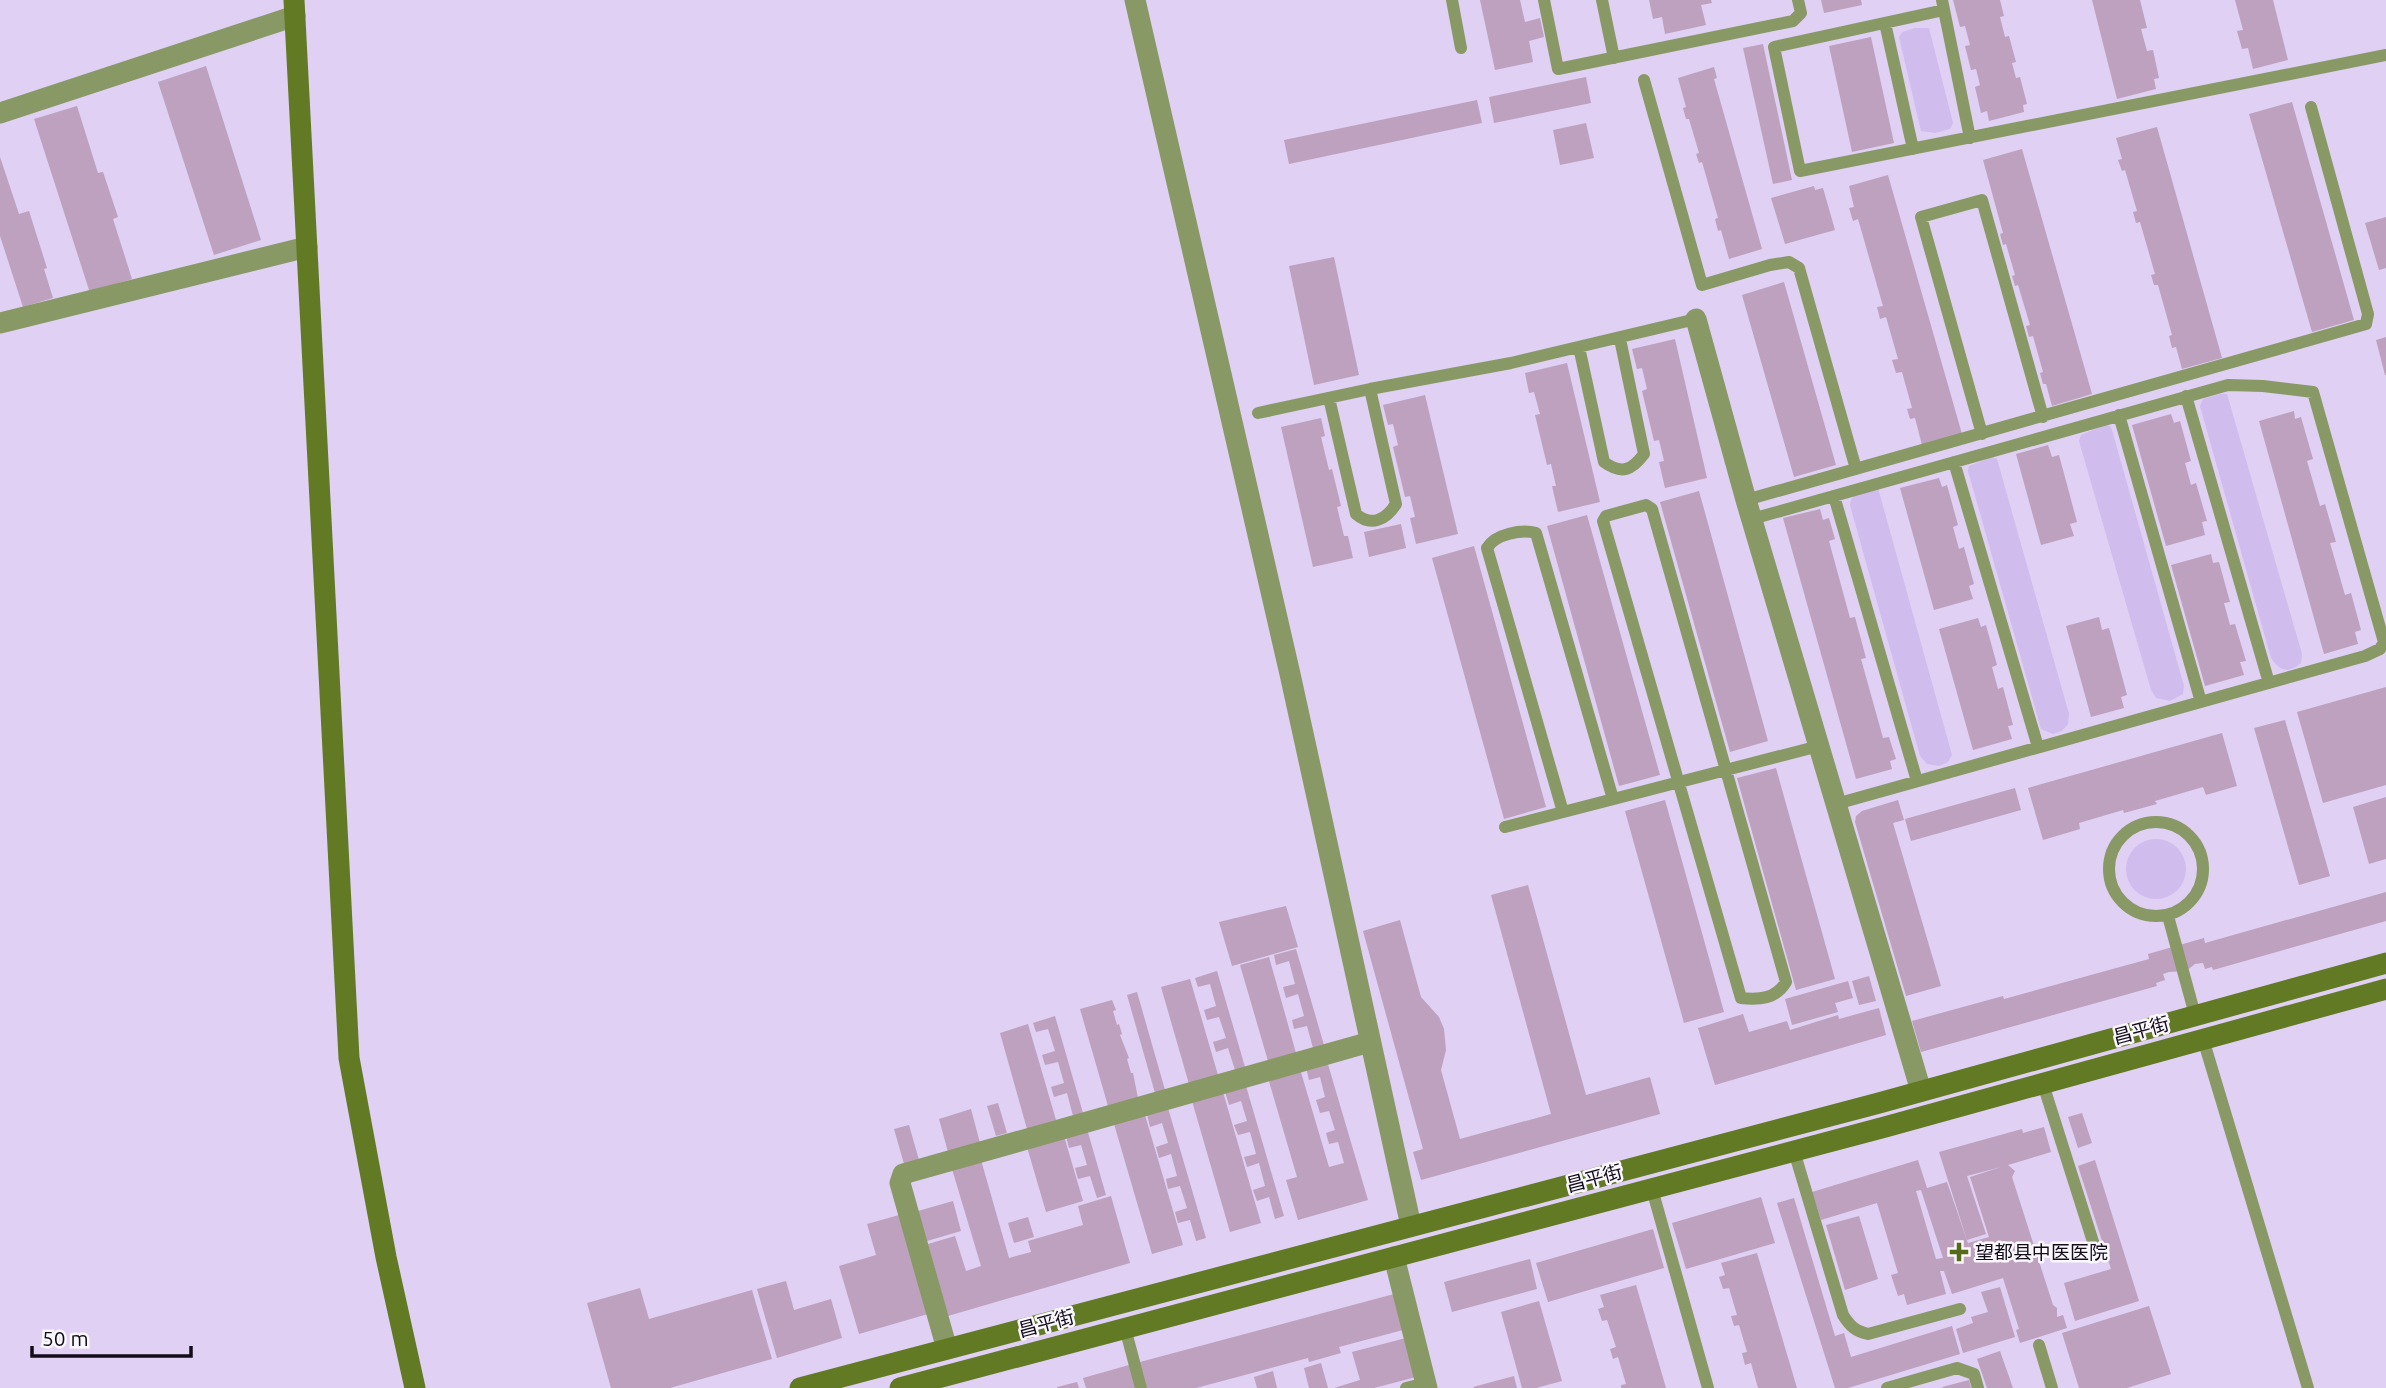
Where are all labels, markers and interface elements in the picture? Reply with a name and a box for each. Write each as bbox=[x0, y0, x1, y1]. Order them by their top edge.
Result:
street label: 昌平街 bbox=[2111, 1012, 2171, 1048]
street label: 昌平街 bbox=[1564, 1160, 1624, 1196]
place label: 望都县中医医院 bbox=[1975, 1241, 2108, 1263]
marker: 望都县中医医院 bbox=[1949, 1242, 1969, 1262]
street label: 昌平街 bbox=[1016, 1305, 1076, 1341]
scale bar bbox=[32, 1314, 191, 1358]
text: 50 m bbox=[42, 1326, 89, 1350]

